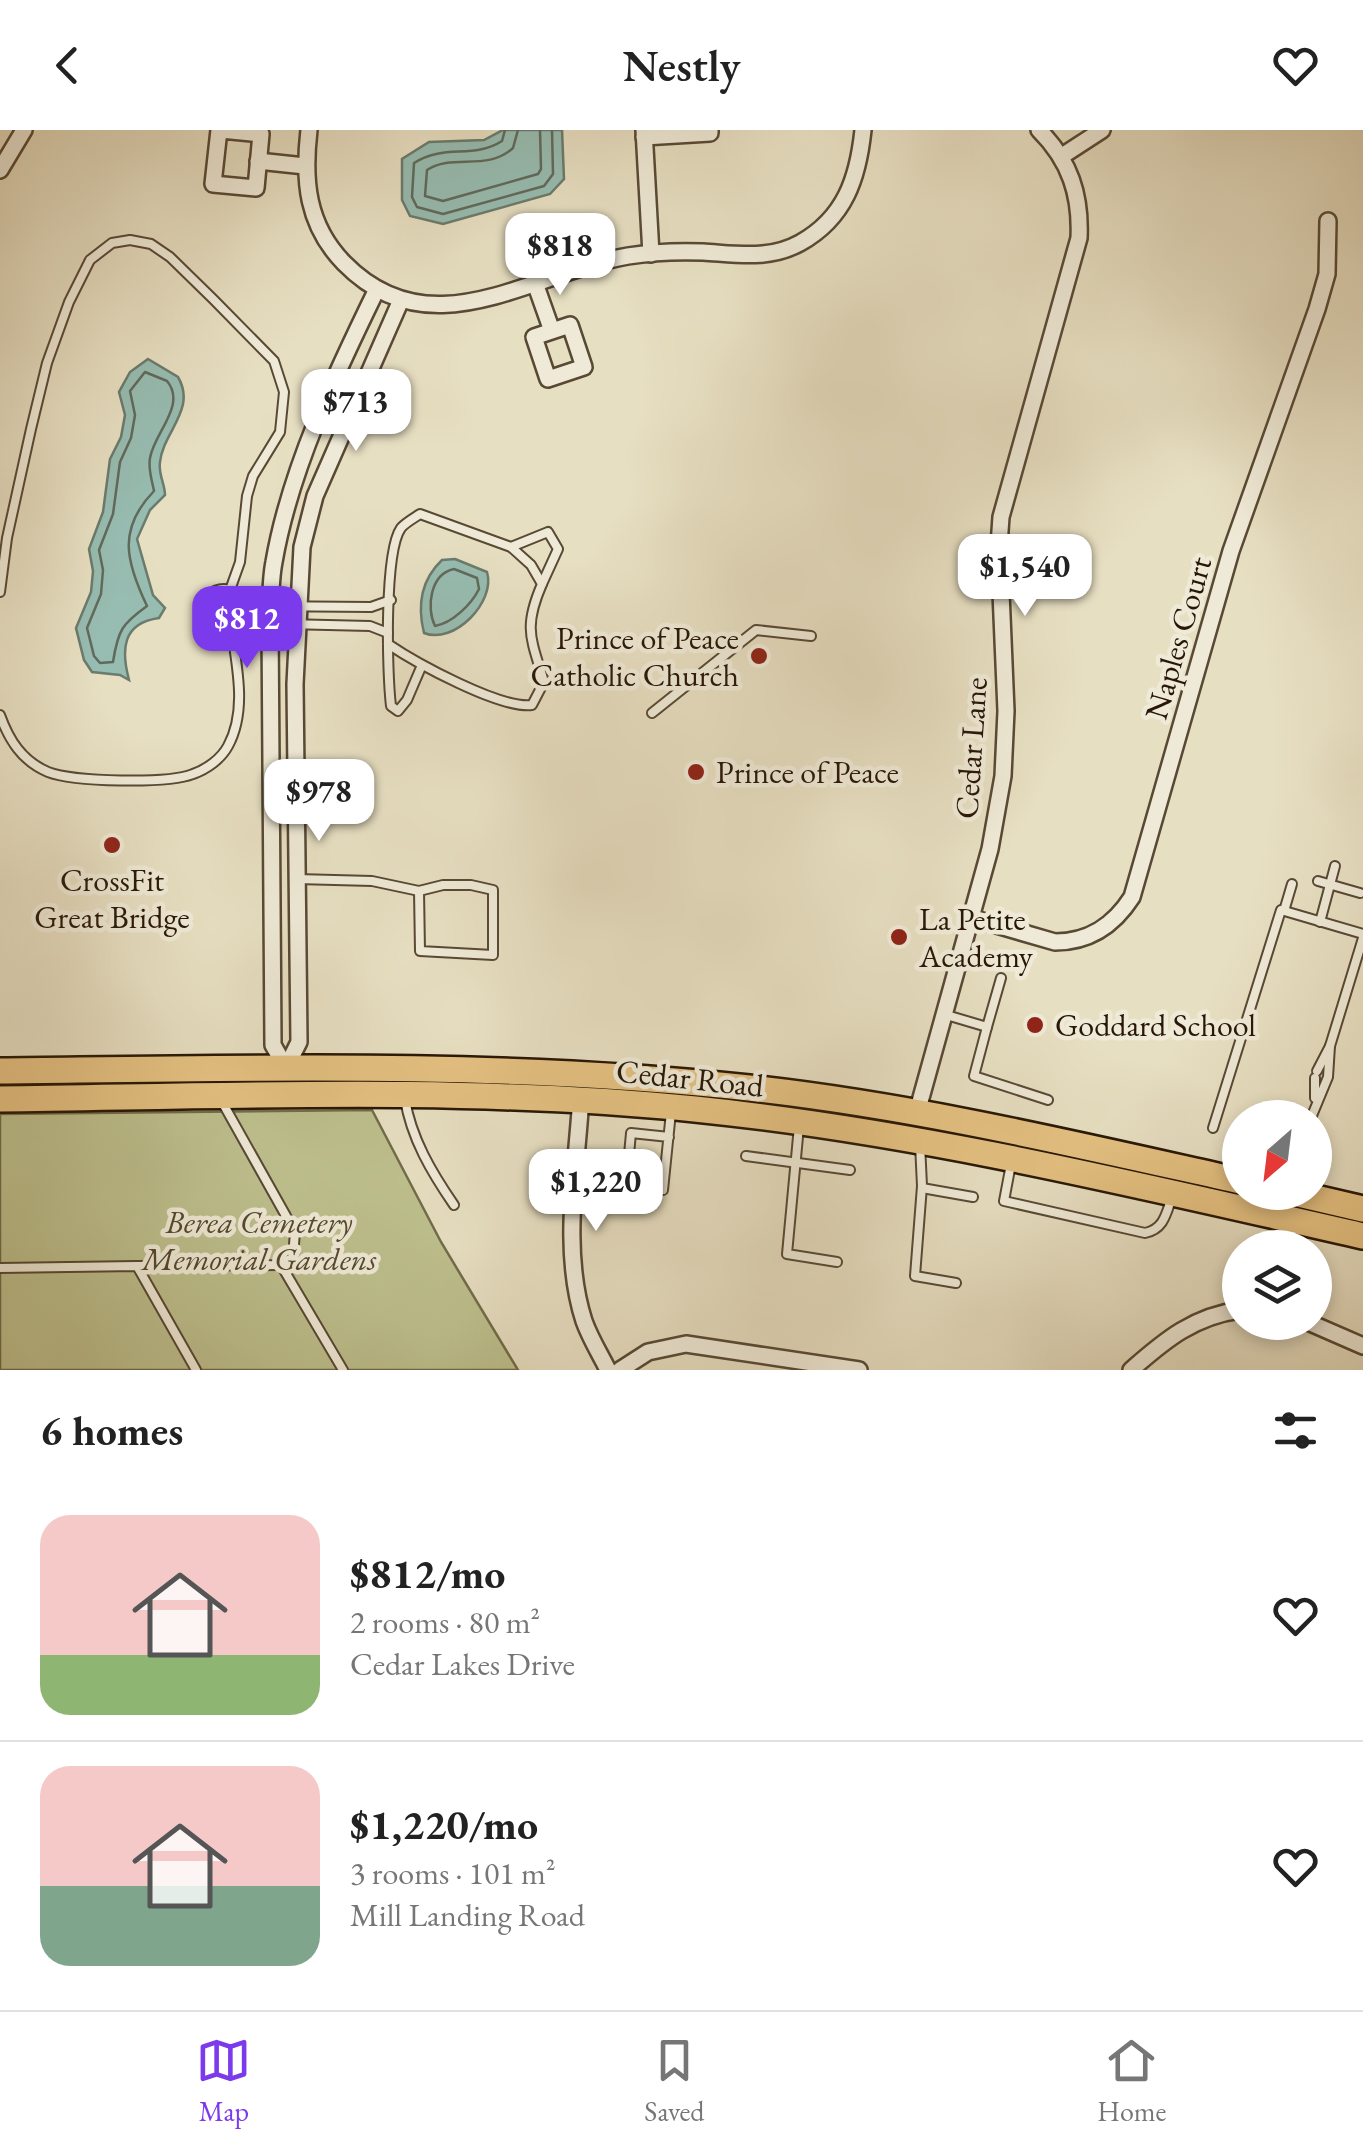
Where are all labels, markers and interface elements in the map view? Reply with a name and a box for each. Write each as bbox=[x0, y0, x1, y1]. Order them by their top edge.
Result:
text: Nestly bbox=[622, 36, 741, 94]
icon: back bbox=[40, 38, 95, 93]
icon: heart bbox=[1268, 38, 1323, 93]
pin: $818 bbox=[501, 213, 619, 298]
text: $818 bbox=[527, 224, 593, 266]
pin: $713 bbox=[297, 369, 415, 454]
text: $713 bbox=[323, 380, 389, 422]
pin: $1,540 bbox=[944, 534, 1106, 619]
text: $1,540 bbox=[980, 545, 1070, 587]
street label: Naples Court bbox=[1135, 552, 1221, 724]
pin: $812 bbox=[188, 586, 306, 671]
text: $812 bbox=[214, 597, 280, 639]
place label: Prince of Peace Catholic Church bbox=[530, 617, 739, 696]
marker: Prince of Peace Catholic Church bbox=[748, 645, 770, 667]
street label: Cedar Lane bbox=[945, 676, 997, 820]
place label: Prince of Peace bbox=[716, 751, 899, 793]
pin: $978 bbox=[260, 759, 378, 844]
marker: Prince of Peace bbox=[685, 761, 707, 783]
text: $978 bbox=[286, 770, 352, 812]
marker: CrossFit Great Bridge bbox=[101, 834, 123, 856]
place label: CrossFit Great Bridge bbox=[34, 859, 190, 938]
place label: La Petite Academy bbox=[918, 898, 1034, 977]
marker: La Petite Academy bbox=[888, 926, 910, 948]
place label: Goddard School bbox=[1055, 1004, 1256, 1046]
marker: Goddard School bbox=[1024, 1014, 1046, 1036]
street label: Cedar Road bbox=[614, 1049, 767, 1107]
north arrow bbox=[1222, 1100, 1332, 1210]
map controls bbox=[1222, 1100, 1332, 1340]
pin: $1,220 bbox=[515, 1149, 677, 1234]
text: $1,220 bbox=[551, 1160, 641, 1202]
park label: Berea Cemetery Memorial Gardens bbox=[140, 1201, 376, 1280]
button: layers bbox=[1222, 1230, 1332, 1340]
text: 6 homes bbox=[40, 1403, 183, 1458]
icon: filters bbox=[1268, 1403, 1323, 1458]
text: $812/mo bbox=[350, 1546, 506, 1601]
icon: home bbox=[120, 1555, 240, 1675]
icon: heart bbox=[1268, 1588, 1323, 1643]
text: 2 rooms · 80 m² bbox=[350, 1601, 540, 1643]
text: Cedar Lakes Drive bbox=[350, 1643, 575, 1685]
text: $1,220/mo bbox=[350, 1797, 538, 1852]
icon: home bbox=[120, 1806, 240, 1926]
icon: heart bbox=[1268, 1839, 1323, 1894]
text: 3 rooms · 101 m² bbox=[350, 1852, 556, 1894]
text: Mill Landing Road bbox=[350, 1894, 585, 1936]
tab: Map bbox=[196, 2033, 251, 2129]
tab: Saved bbox=[644, 2033, 704, 2129]
tab: Home bbox=[1097, 2033, 1167, 2129]

